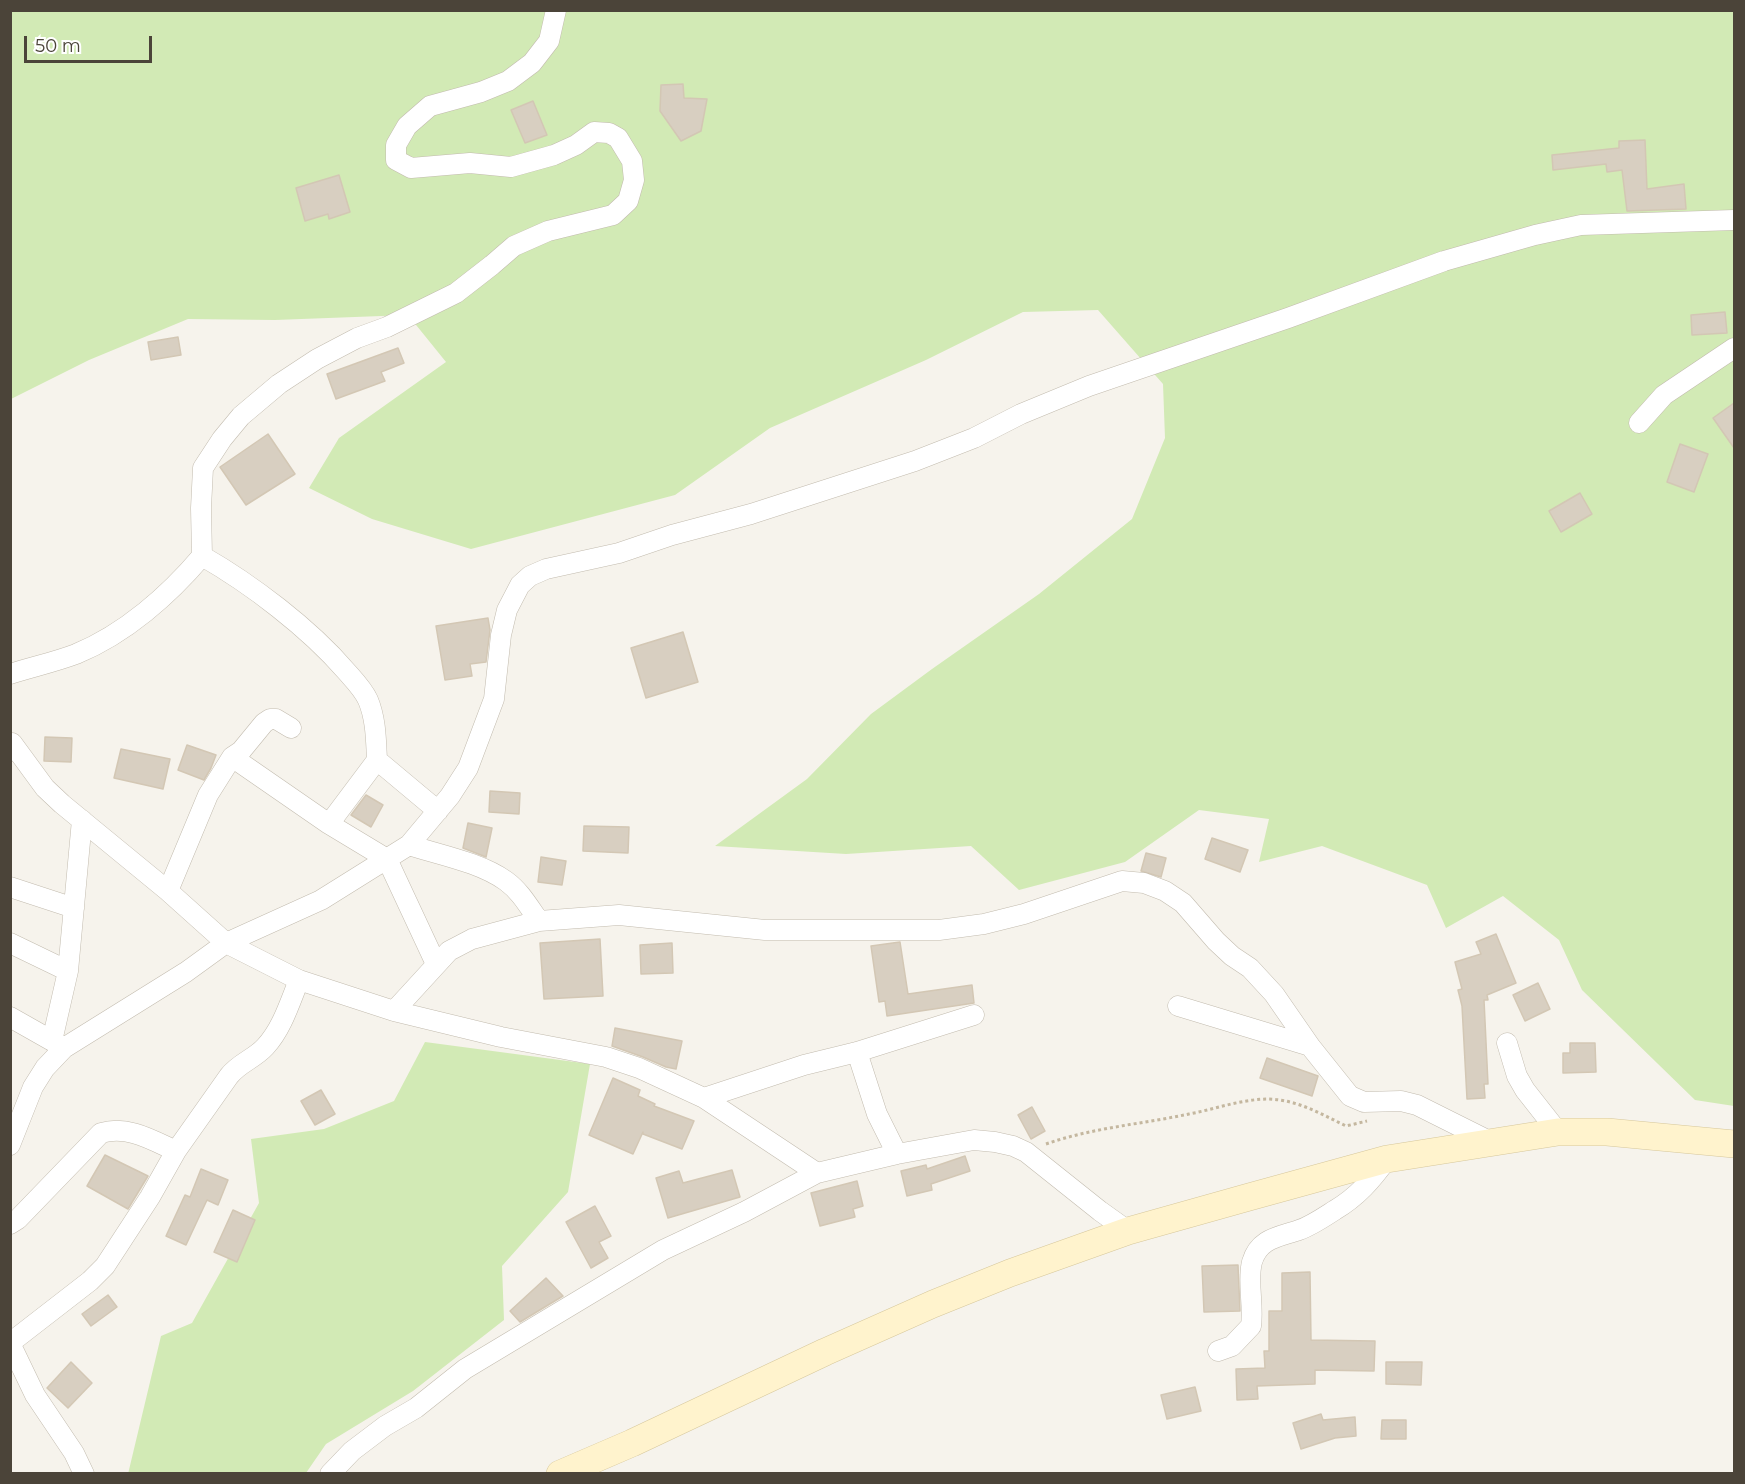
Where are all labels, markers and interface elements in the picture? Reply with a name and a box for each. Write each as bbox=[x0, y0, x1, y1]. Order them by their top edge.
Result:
scale bar bbox=[27, 24, 154, 62]
text: 50 m bbox=[35, 35, 81, 57]

